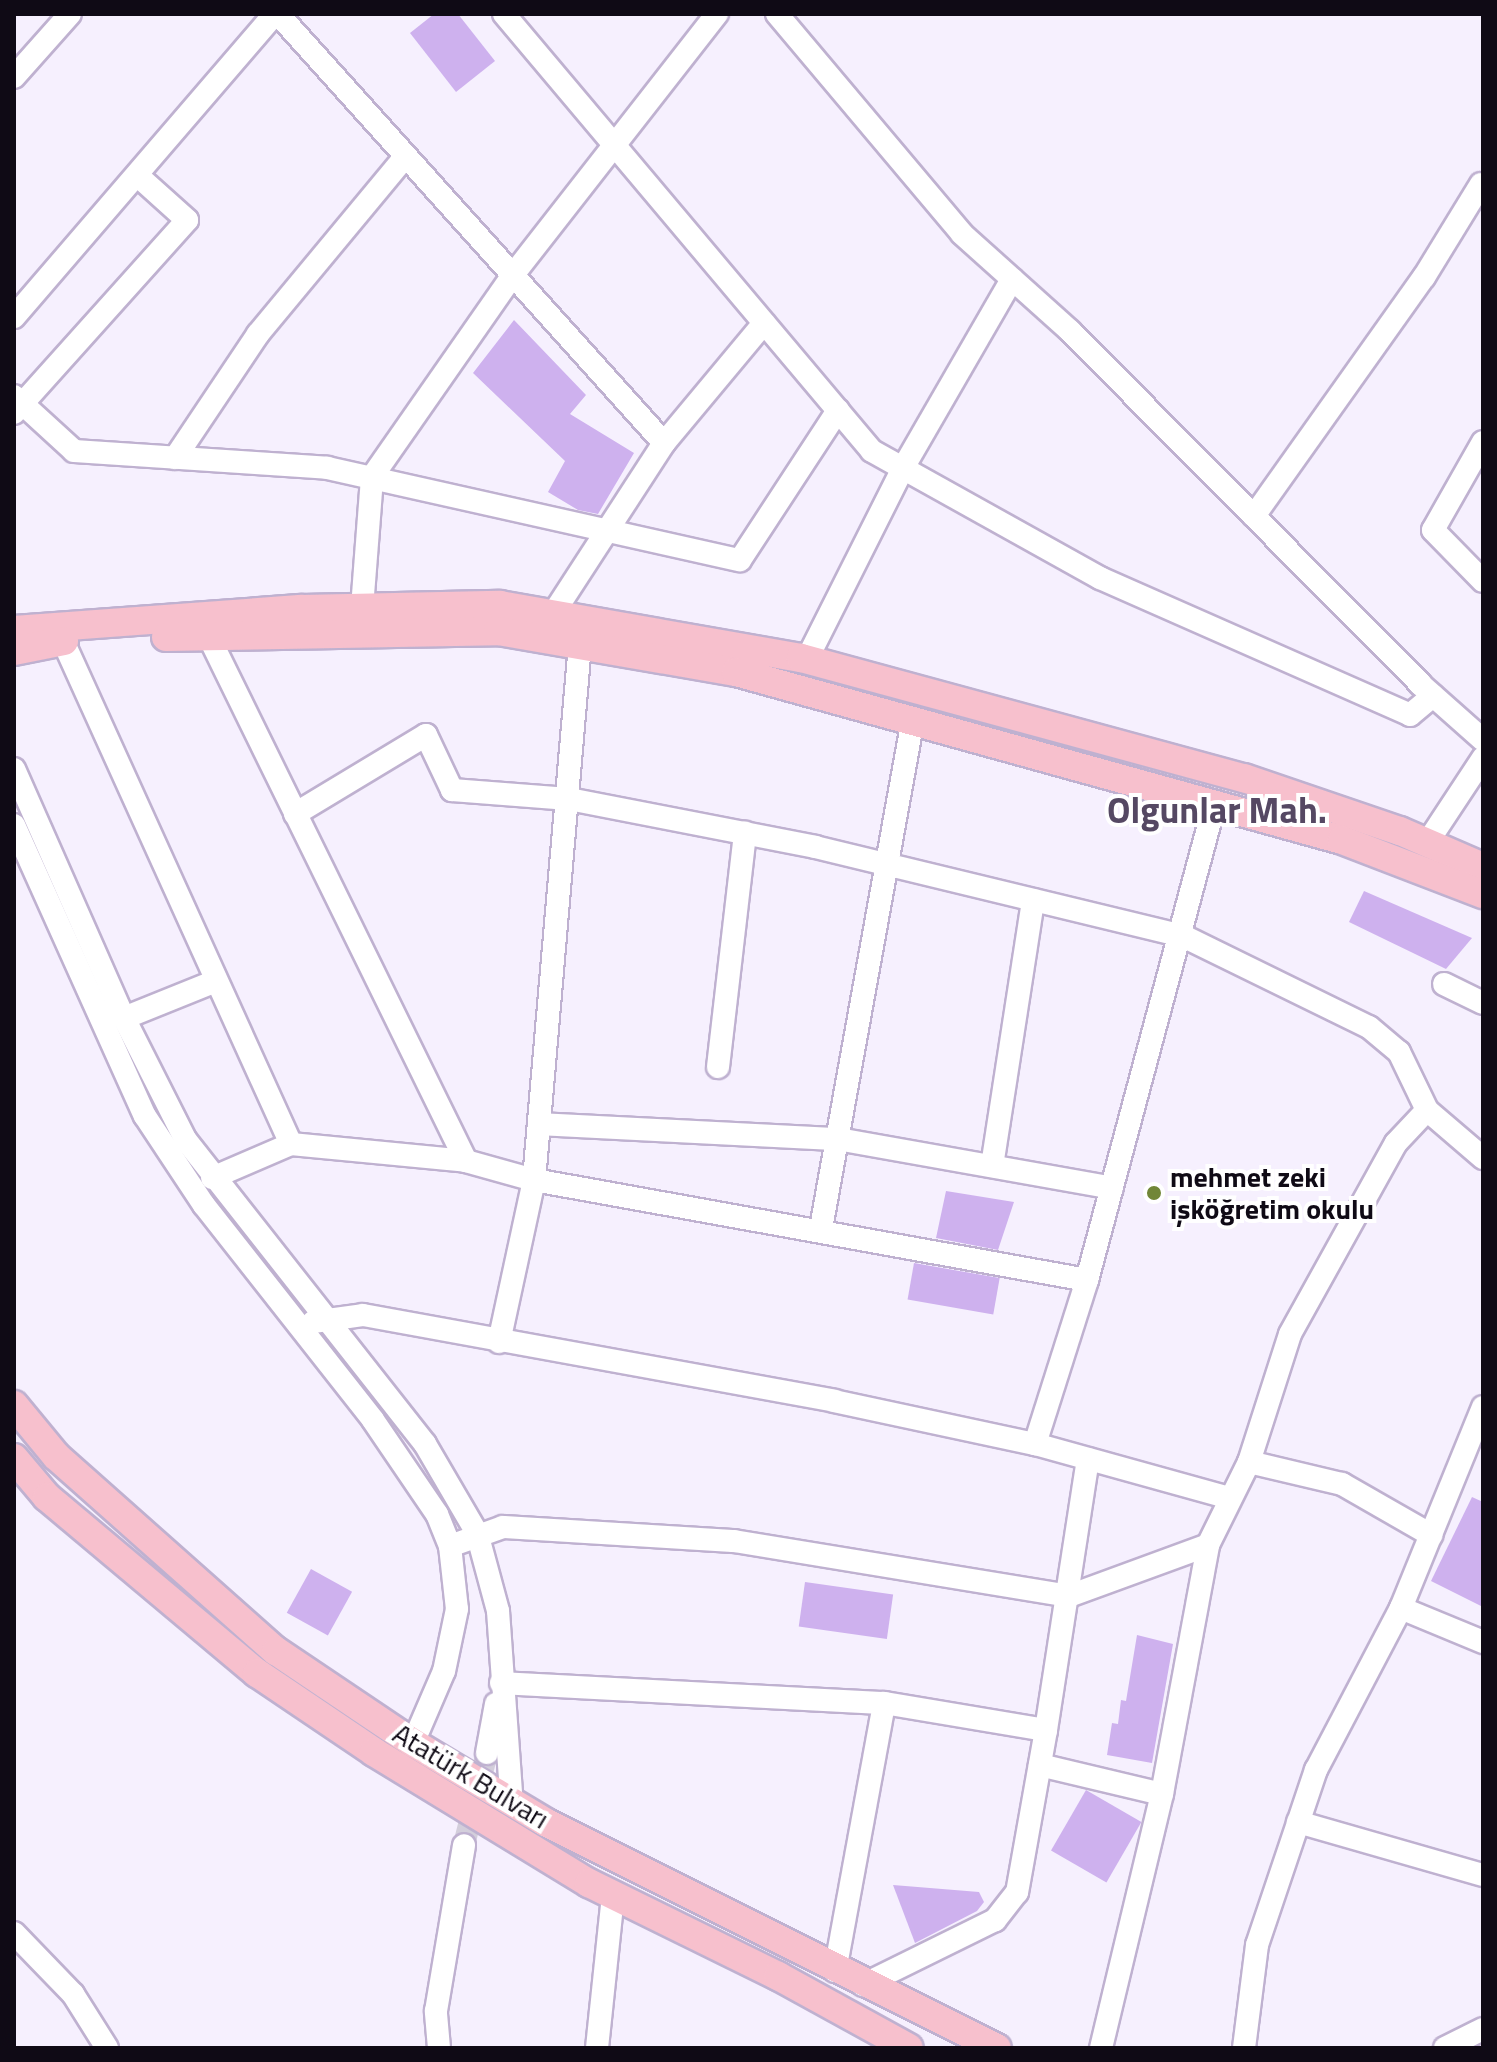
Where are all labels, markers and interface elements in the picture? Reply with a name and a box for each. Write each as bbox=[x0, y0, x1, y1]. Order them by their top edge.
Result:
district label: Olgunlar Mah. bbox=[1107, 788, 1327, 832]
place label: mehmet zeki işköğretim okulu bbox=[1170, 1160, 1374, 1226]
marker: mehmet zeki işköğretim okulu bbox=[1145, 1184, 1163, 1202]
street label: Atatürk Bulvarı bbox=[387, 1716, 555, 1836]

